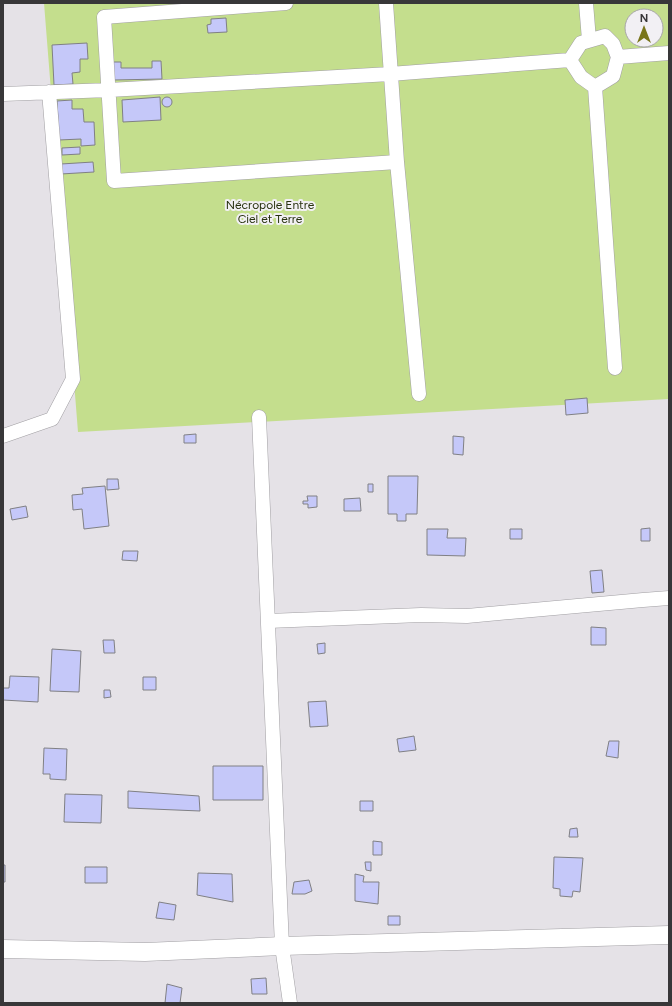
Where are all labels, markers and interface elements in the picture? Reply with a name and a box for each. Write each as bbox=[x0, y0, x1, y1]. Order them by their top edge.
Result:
north arrow bbox=[624, 8, 664, 48]
text: N bbox=[640, 12, 648, 25]
park label: Nécropole Entre Ciel et Terre bbox=[226, 198, 315, 226]

